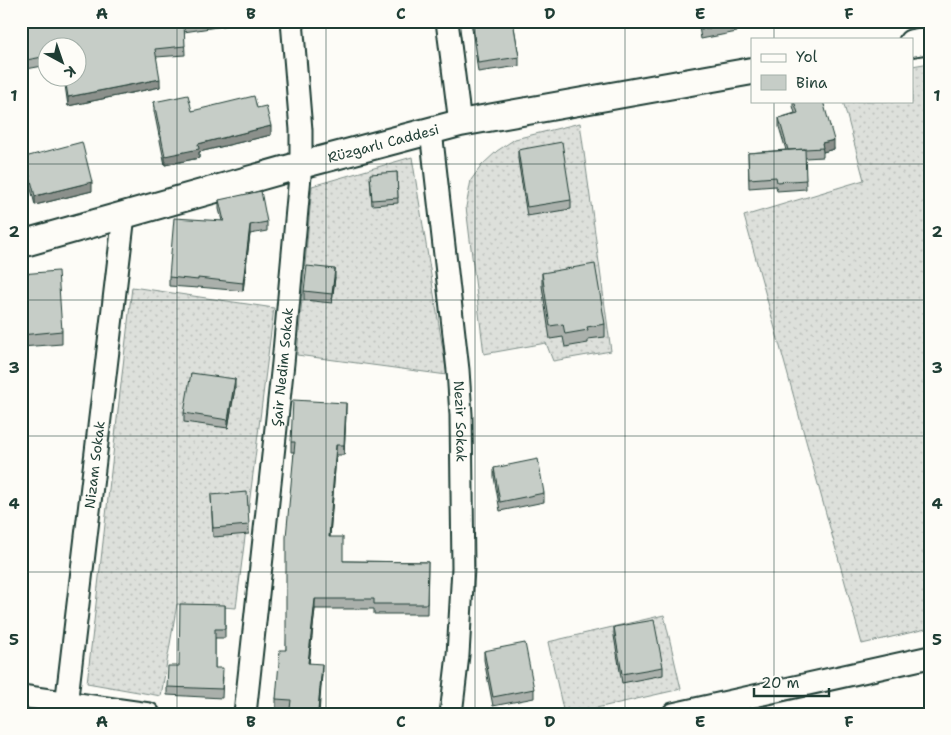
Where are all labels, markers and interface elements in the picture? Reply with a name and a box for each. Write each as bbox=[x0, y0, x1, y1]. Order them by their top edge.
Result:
text: A bbox=[96, 3, 108, 24]
text: B bbox=[246, 3, 256, 24]
text: C bbox=[396, 3, 406, 24]
text: D bbox=[544, 3, 556, 24]
text: E bbox=[695, 3, 705, 24]
text: F bbox=[844, 3, 854, 24]
north arrow bbox=[38, 38, 88, 88]
legend bbox=[751, 38, 914, 102]
text: Yol bbox=[796, 47, 818, 67]
text: K bbox=[61, 62, 80, 82]
text: Bina bbox=[796, 73, 828, 93]
text: 1 bbox=[10, 85, 18, 106]
text: 1 bbox=[933, 85, 941, 106]
street label: Rüzgarlı Caddesi bbox=[326, 120, 441, 167]
text: 2 bbox=[8, 221, 20, 242]
text: 2 bbox=[931, 221, 943, 242]
street label: Şair Nedim Sokak bbox=[267, 307, 297, 427]
text: 3 bbox=[8, 357, 20, 378]
text: 3 bbox=[931, 357, 943, 378]
street label: Nezir Sokak bbox=[450, 380, 471, 462]
street label: Nizam Sokak bbox=[80, 420, 109, 510]
text: 4 bbox=[8, 493, 20, 514]
text: 4 bbox=[931, 493, 943, 514]
text: 5 bbox=[9, 629, 19, 650]
text: 5 bbox=[932, 629, 942, 650]
scale bar bbox=[754, 665, 828, 697]
text: 20 m bbox=[761, 673, 800, 693]
text: A bbox=[96, 711, 108, 732]
text: B bbox=[246, 711, 256, 732]
text: C bbox=[396, 711, 406, 732]
text: D bbox=[544, 711, 556, 732]
text: E bbox=[695, 711, 705, 732]
text: F bbox=[844, 711, 854, 732]

